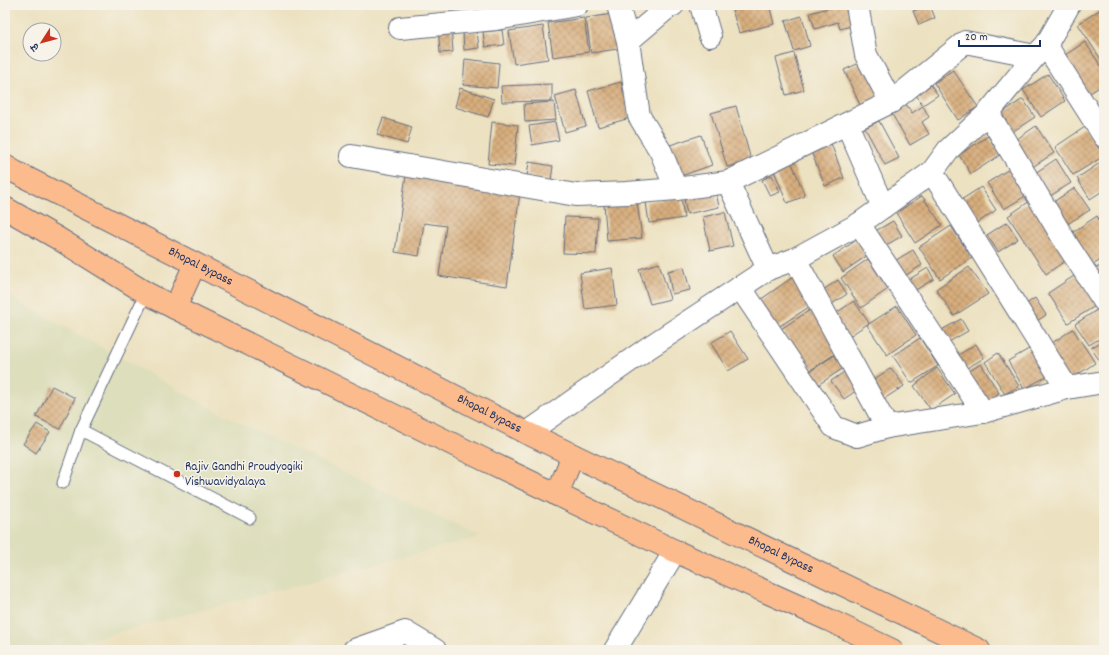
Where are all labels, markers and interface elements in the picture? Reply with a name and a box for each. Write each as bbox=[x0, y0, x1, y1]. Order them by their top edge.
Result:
north arrow bbox=[22, 22, 62, 62]
scale bar bbox=[959, 22, 1040, 48]
text: 20 m bbox=[965, 29, 988, 46]
text: उ bbox=[27, 39, 44, 55]
street label: Bhopal Bypass bbox=[165, 242, 236, 291]
street label: Bhopal Bypass bbox=[453, 389, 525, 438]
place label: Rajiv Gandhi Proudyogiki Vishwavidyalaya bbox=[185, 458, 303, 492]
marker: Rajiv Gandhi Proudyogiki Vishwavidyalaya bbox=[172, 469, 182, 479]
street label: Bhopal Bypass bbox=[745, 531, 817, 579]

